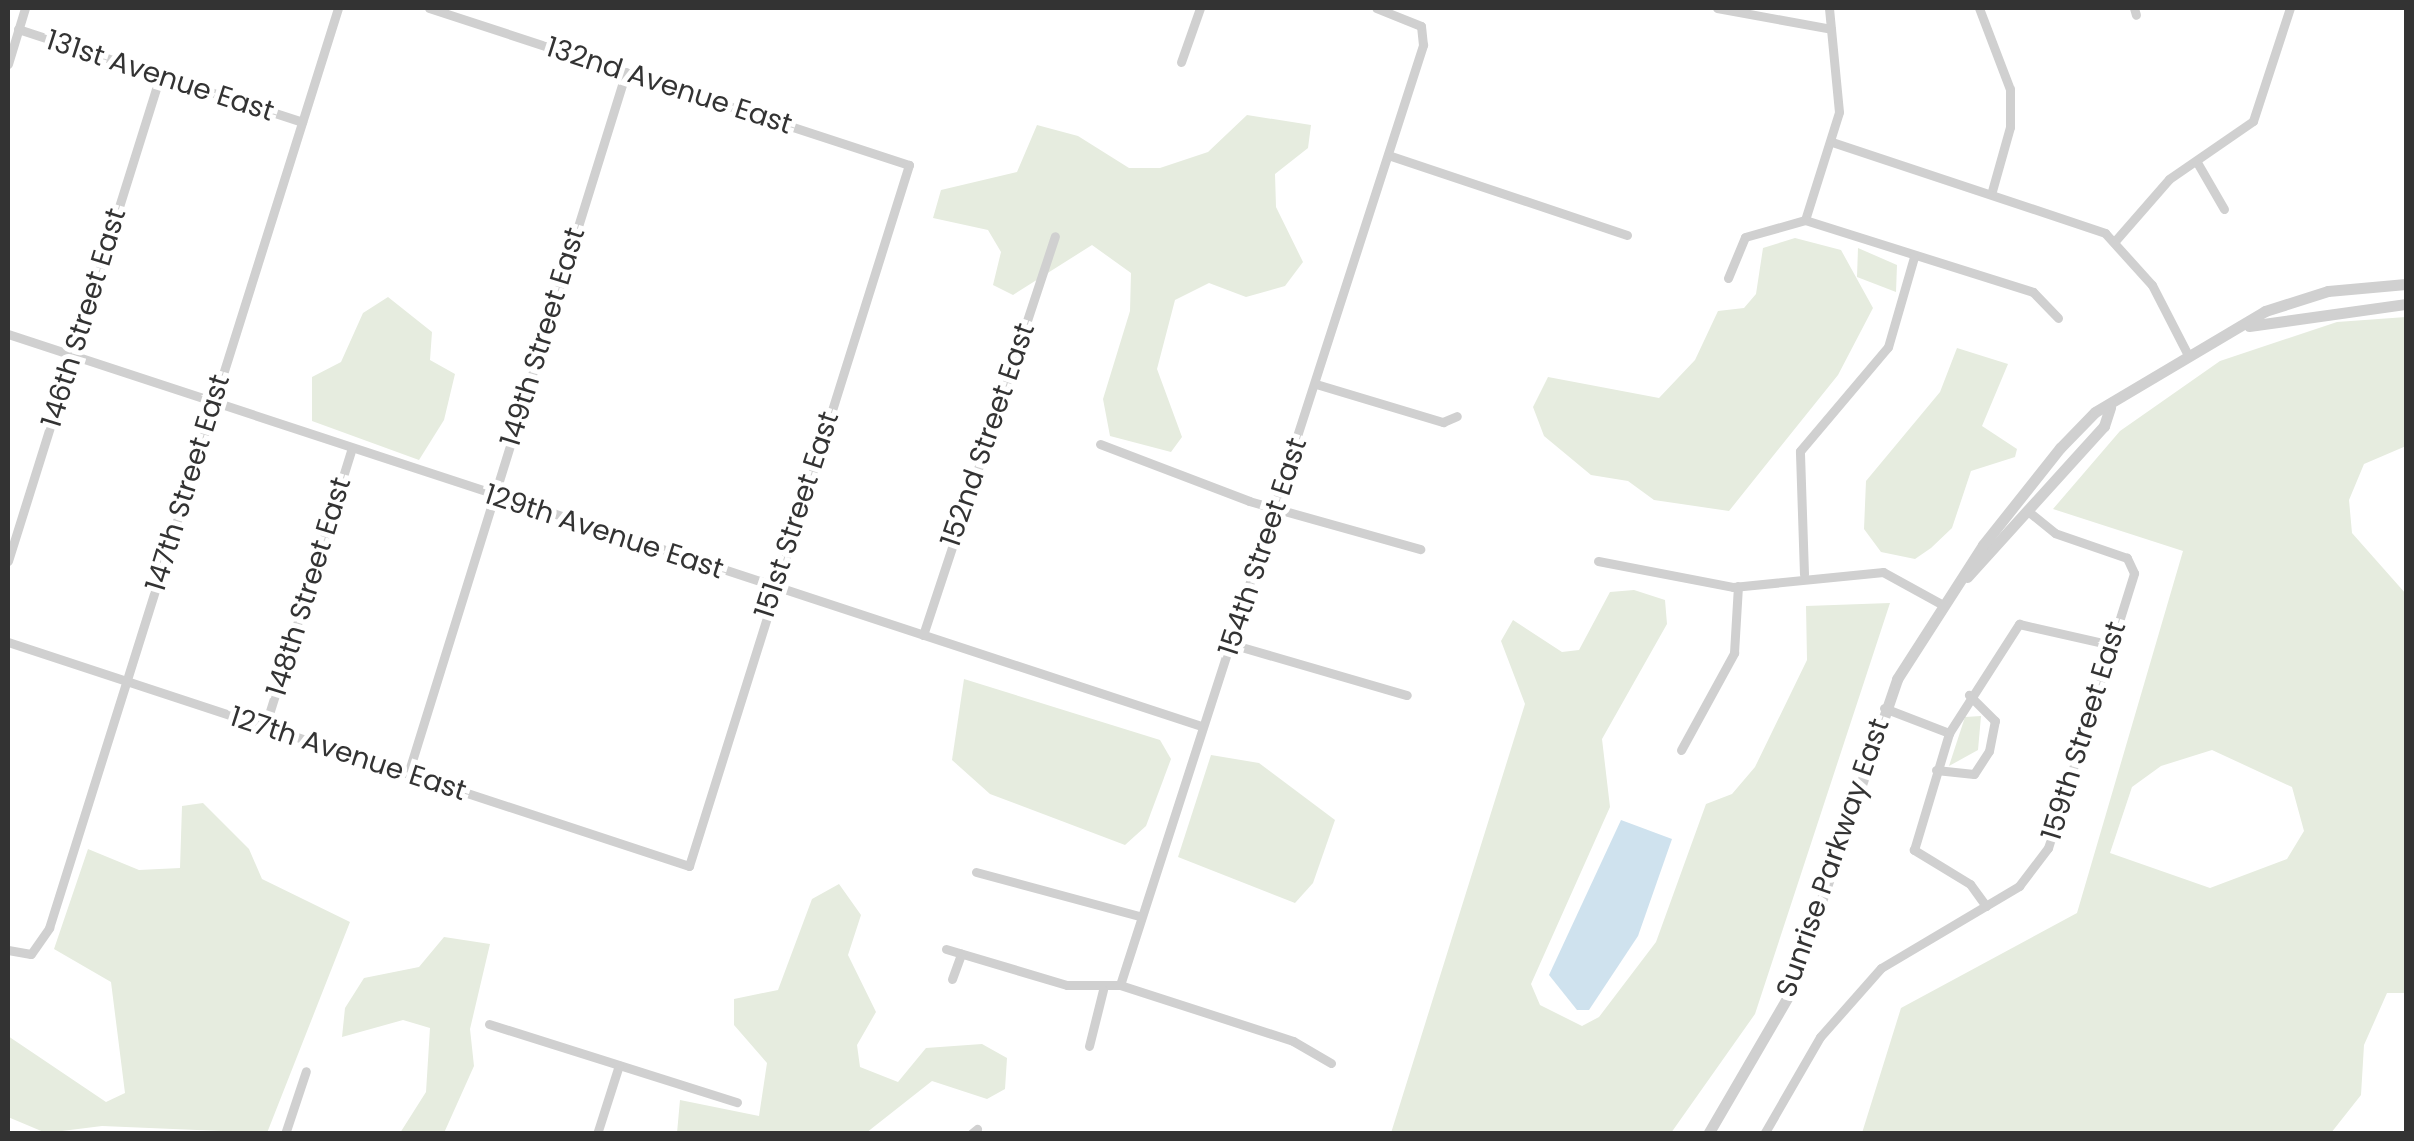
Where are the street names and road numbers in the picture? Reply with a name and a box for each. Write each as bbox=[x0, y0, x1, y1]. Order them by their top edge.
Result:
street label: 131st Avenue East bbox=[42, 23, 278, 129]
street label: 132nd Avenue East bbox=[542, 30, 796, 142]
street label: 146th Street East bbox=[35, 204, 133, 432]
street label: 149th Street East bbox=[494, 223, 592, 451]
street label: 152nd Street East bbox=[934, 319, 1042, 551]
street label: 147th Street East bbox=[139, 371, 237, 595]
street label: 151st Street East bbox=[748, 407, 846, 623]
street label: 154th Street East bbox=[1212, 434, 1314, 660]
street label: 148th Street East bbox=[260, 473, 358, 701]
street label: 129th Avenue East bbox=[480, 478, 728, 586]
street label: 159th Street East bbox=[2035, 617, 2133, 845]
street label: 127th Avenue East bbox=[226, 700, 470, 808]
street label: Sunrise Parkway East bbox=[1770, 714, 1896, 1002]

